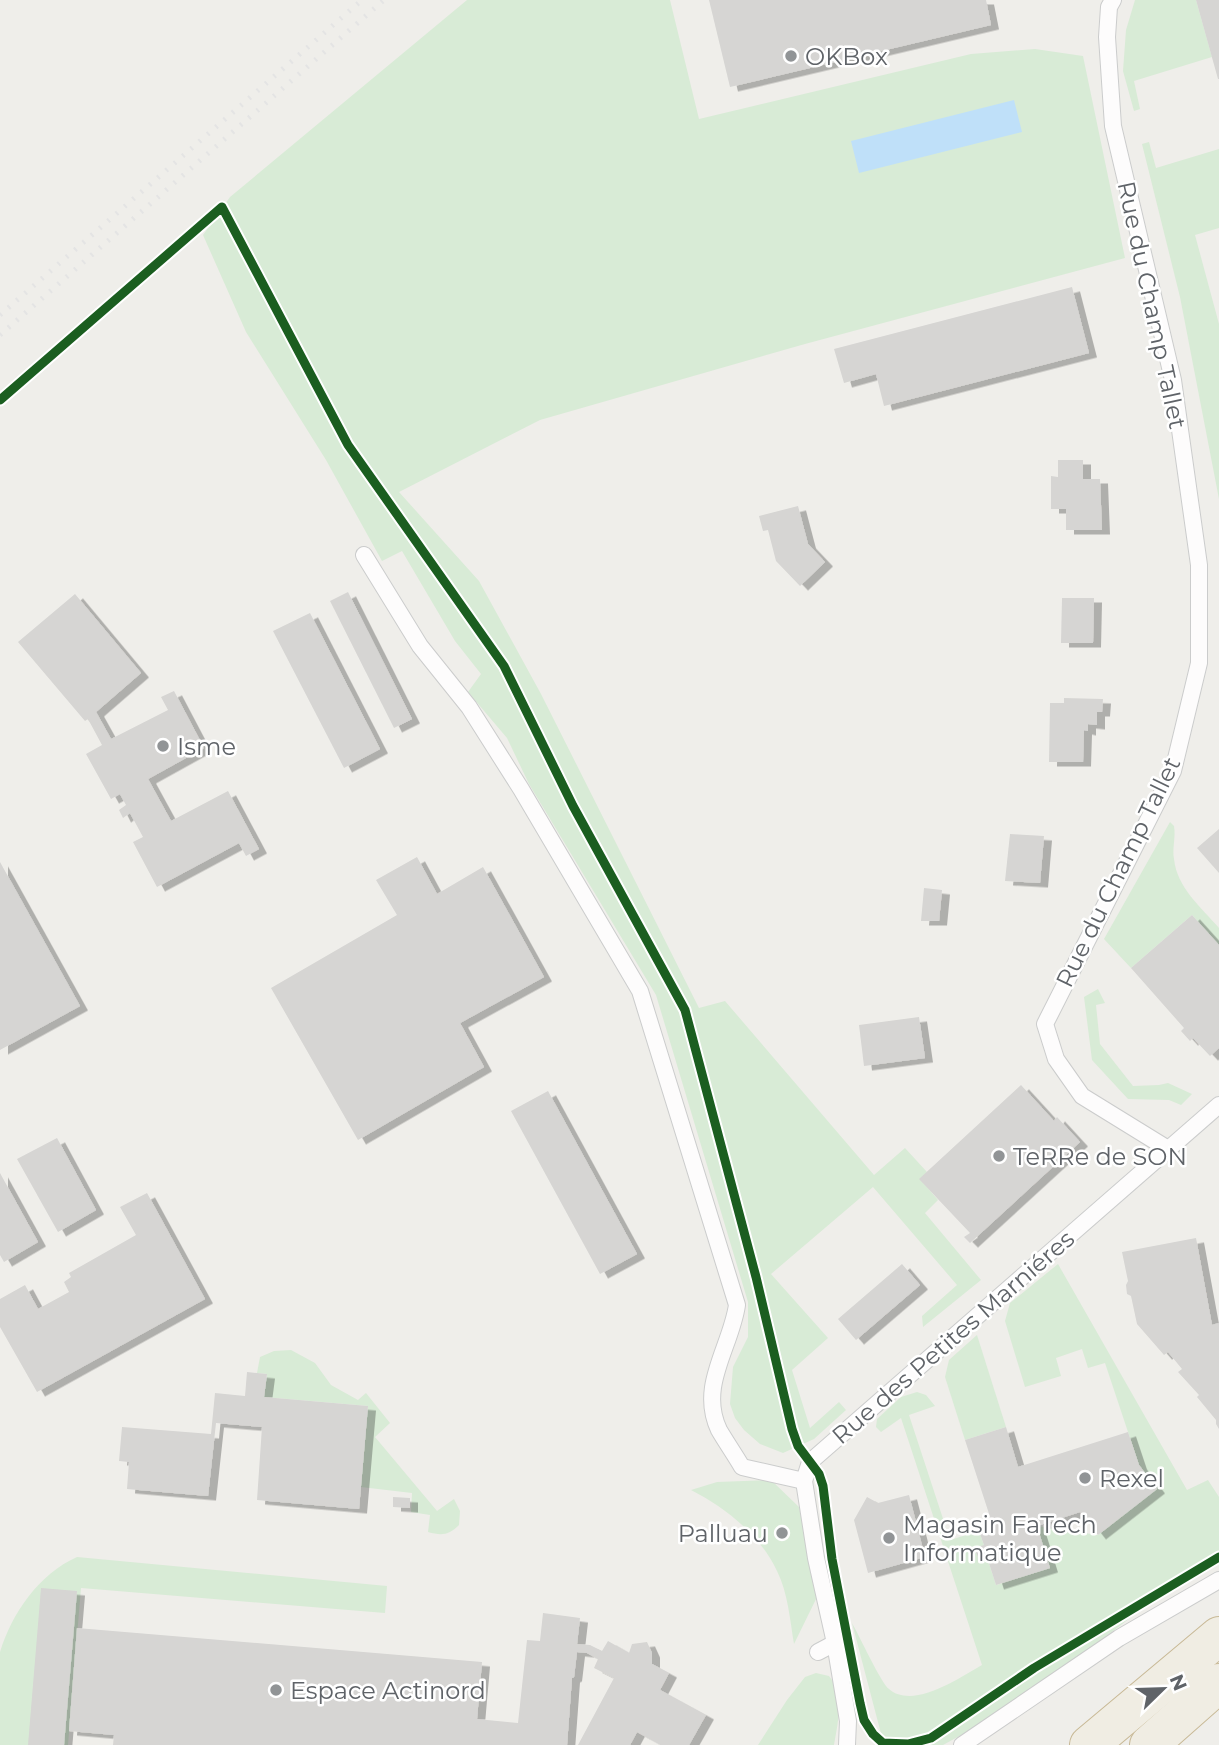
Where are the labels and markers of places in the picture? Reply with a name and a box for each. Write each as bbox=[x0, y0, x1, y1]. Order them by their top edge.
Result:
place label: OKBox bbox=[805, 42, 888, 71]
marker: OKBox bbox=[783, 48, 799, 64]
place label: Isme bbox=[177, 732, 236, 761]
marker: Isme bbox=[155, 738, 171, 754]
place label: TeRRe de SON bbox=[1013, 1142, 1187, 1171]
marker: TeRRe de SON bbox=[991, 1148, 1007, 1164]
place label: Rexel bbox=[1099, 1464, 1164, 1493]
marker: Rexel bbox=[1077, 1470, 1093, 1486]
place label: Magasin FaTech Informatique bbox=[903, 1510, 1097, 1567]
place label: Palluau bbox=[678, 1519, 768, 1548]
marker: Palluau bbox=[774, 1525, 790, 1541]
marker: Magasin FaTech Informatique bbox=[881, 1530, 897, 1546]
place label: Espace Actinord bbox=[290, 1676, 486, 1705]
marker: Espace Actinord bbox=[268, 1682, 284, 1698]

